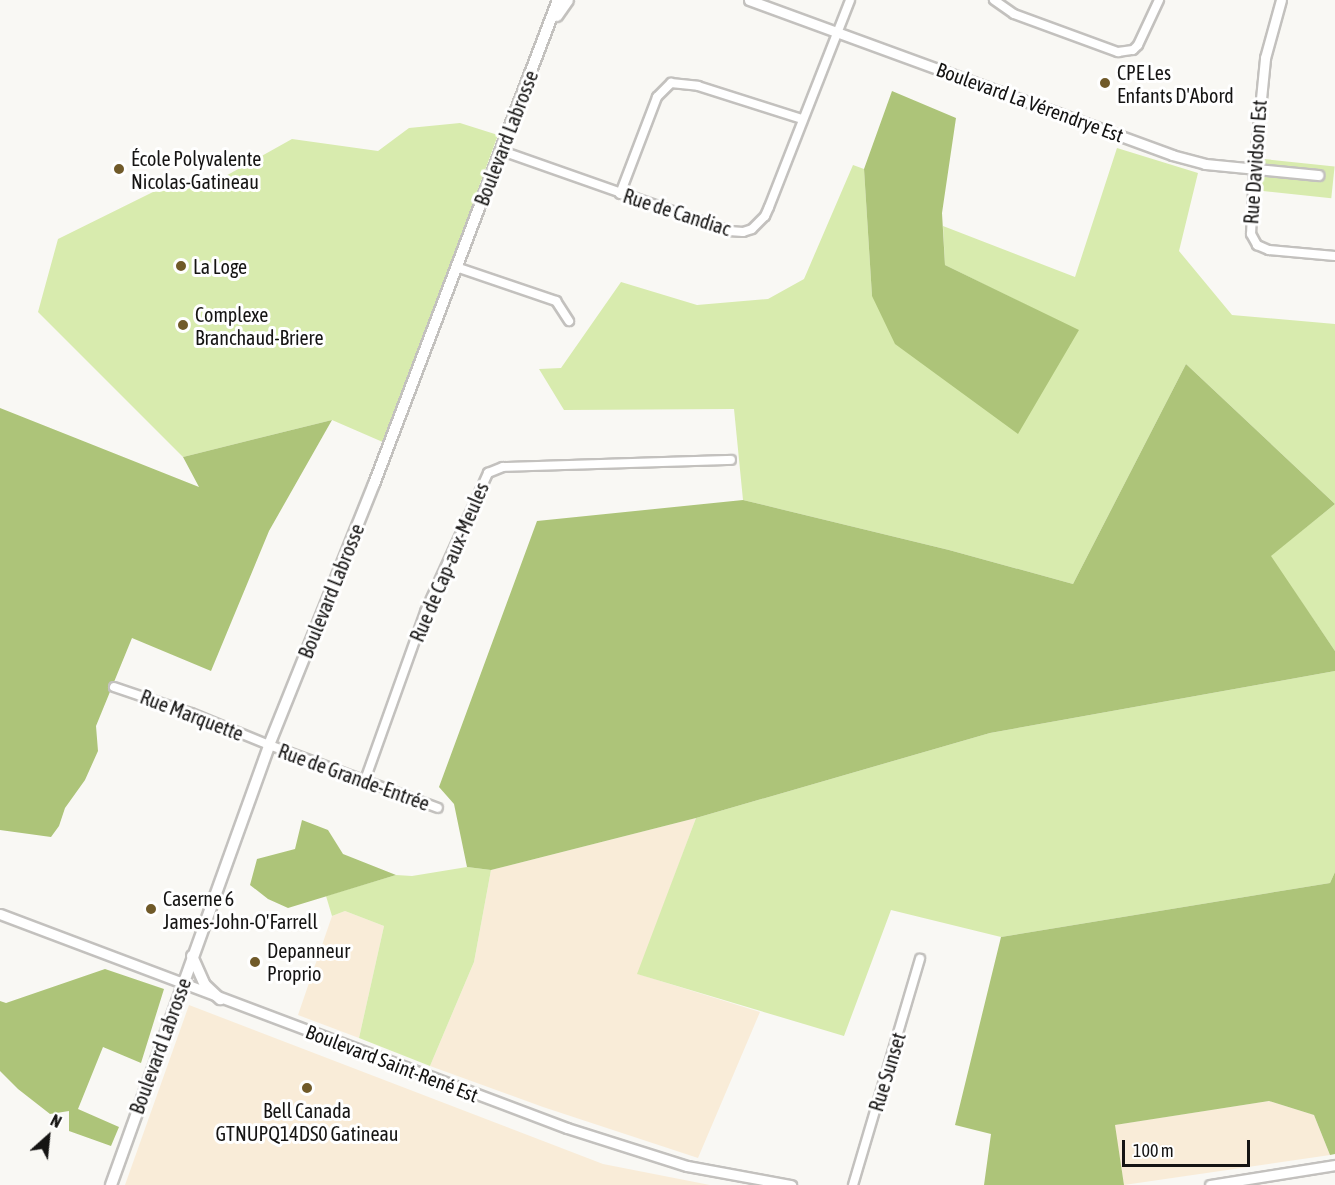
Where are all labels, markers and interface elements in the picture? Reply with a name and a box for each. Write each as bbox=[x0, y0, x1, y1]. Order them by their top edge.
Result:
street label: Boulevard La Vérendrye Est bbox=[933, 57, 1127, 147]
place label: CPE Les Enfants D'Abord bbox=[1117, 60, 1234, 107]
street label: Boulevard Labrosse bbox=[469, 67, 543, 209]
marker: CPE Les Enfants D'Abord bbox=[1098, 76, 1112, 90]
street label: Rue Davidson Est bbox=[1239, 99, 1271, 225]
place label: École Polyvalente Nicolas-Gatineau bbox=[131, 146, 261, 193]
marker: École Polyvalente Nicolas-Gatineau bbox=[112, 162, 126, 176]
street label: Rue de Candiac bbox=[620, 183, 734, 241]
place label: La Loge bbox=[193, 254, 247, 278]
marker: La Loge bbox=[174, 259, 188, 273]
place label: Complexe Branchaud-Briere bbox=[195, 302, 324, 349]
marker: Complexe Branchaud-Briere bbox=[176, 318, 190, 332]
street label: Rue de Cap-aux-Meules bbox=[405, 479, 493, 645]
street label: Boulevard Labrosse bbox=[293, 520, 369, 662]
street label: Rue Marquette bbox=[137, 684, 247, 746]
street label: Rue de Grande-Entrée bbox=[275, 738, 433, 816]
place label: Caserne 6 James-John-O'Farrell bbox=[163, 886, 318, 933]
marker: Caserne 6 James-John-O'Farrell bbox=[144, 902, 158, 916]
place label: Depanneur Proprio bbox=[267, 939, 350, 986]
marker: Depanneur Proprio bbox=[248, 955, 262, 969]
street label: Boulevard Labrosse bbox=[124, 975, 196, 1117]
street label: Boulevard Saint-René Est bbox=[302, 1019, 482, 1107]
street label: Rue Sunset bbox=[864, 1030, 910, 1114]
marker: Bell Canada GTNUPQ14DS0 Gatineau bbox=[300, 1081, 314, 1095]
place label: Bell Canada GTNUPQ14DS0 Gatineau bbox=[216, 1098, 398, 1145]
north arrow bbox=[18, 1107, 78, 1167]
text: N bbox=[48, 1111, 64, 1131]
scale bar bbox=[1125, 1128, 1252, 1166]
text: 100 m bbox=[1133, 1140, 1174, 1161]

